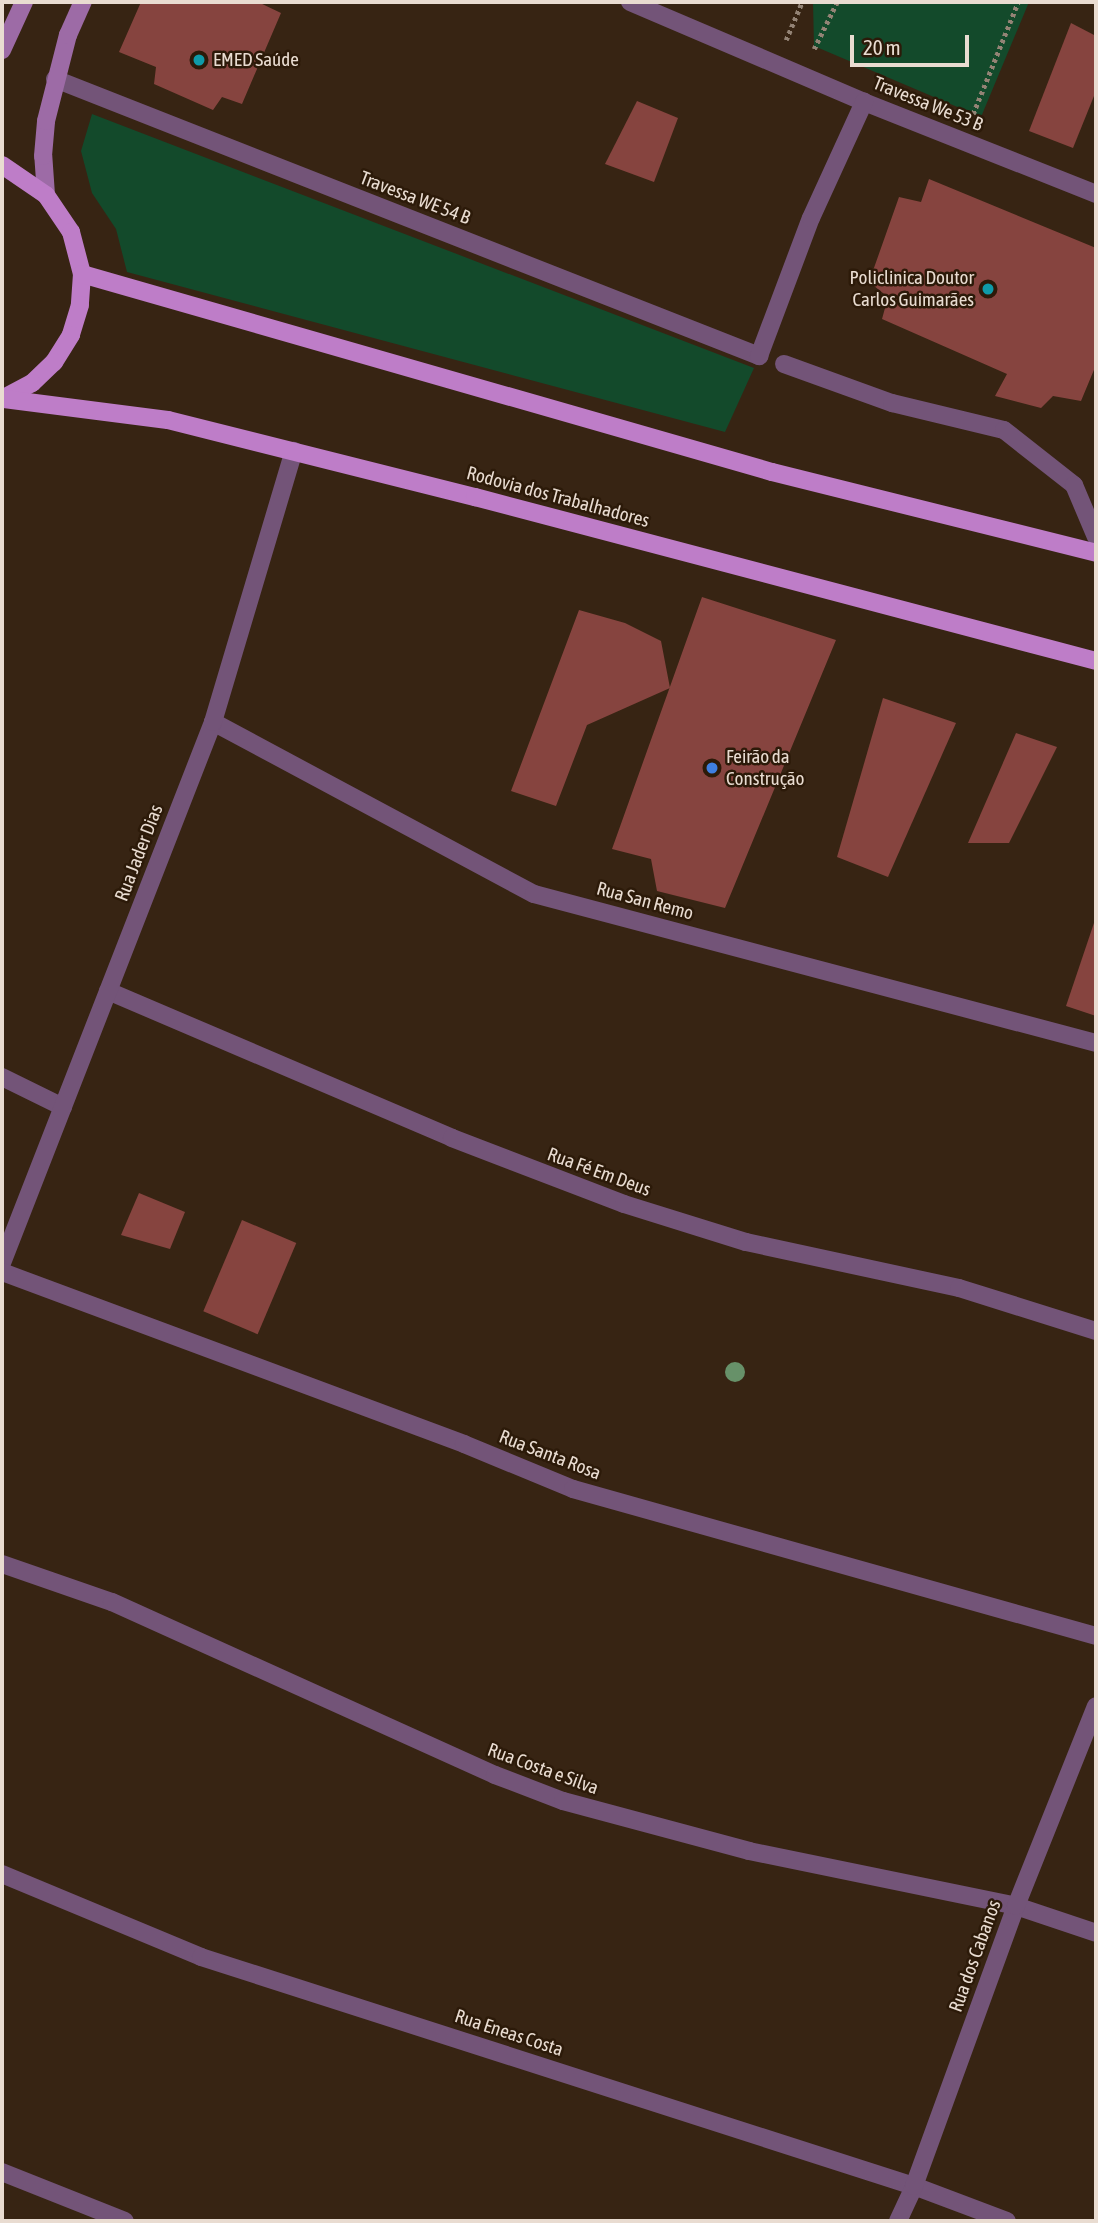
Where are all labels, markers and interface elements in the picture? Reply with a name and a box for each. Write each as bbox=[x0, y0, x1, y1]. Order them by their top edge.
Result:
scale bar bbox=[853, 21, 972, 65]
text: 20 m bbox=[863, 35, 901, 59]
place label: EMED Saúde bbox=[213, 49, 299, 71]
marker: EMED Saúde bbox=[191, 52, 207, 68]
street label: Travessa We 53 B bbox=[870, 72, 986, 136]
street label: Travessa WE 54 B bbox=[357, 167, 473, 229]
place label: Policlinica Doutor Carlos Guimarães bbox=[849, 267, 974, 311]
marker: Policlinica Doutor Carlos Guimarães bbox=[980, 281, 996, 297]
street label: Rodovia dos Trabalhadores bbox=[464, 462, 652, 532]
place label: Feirão da Construção bbox=[726, 746, 804, 790]
marker: Feirão da Construção bbox=[704, 760, 720, 776]
street label: Rua Jader Dias bbox=[110, 802, 168, 904]
street label: Rua San Remo bbox=[594, 877, 696, 925]
street label: Rua Fé Em Deus bbox=[544, 1143, 654, 1201]
street label: Rua Santa Rosa bbox=[496, 1425, 604, 1485]
street label: Rua Costa e Silva bbox=[485, 1738, 601, 1800]
street label: Rua dos Cabanos bbox=[944, 1897, 1006, 2015]
street label: Rua Eneas Costa bbox=[452, 2005, 566, 2061]

